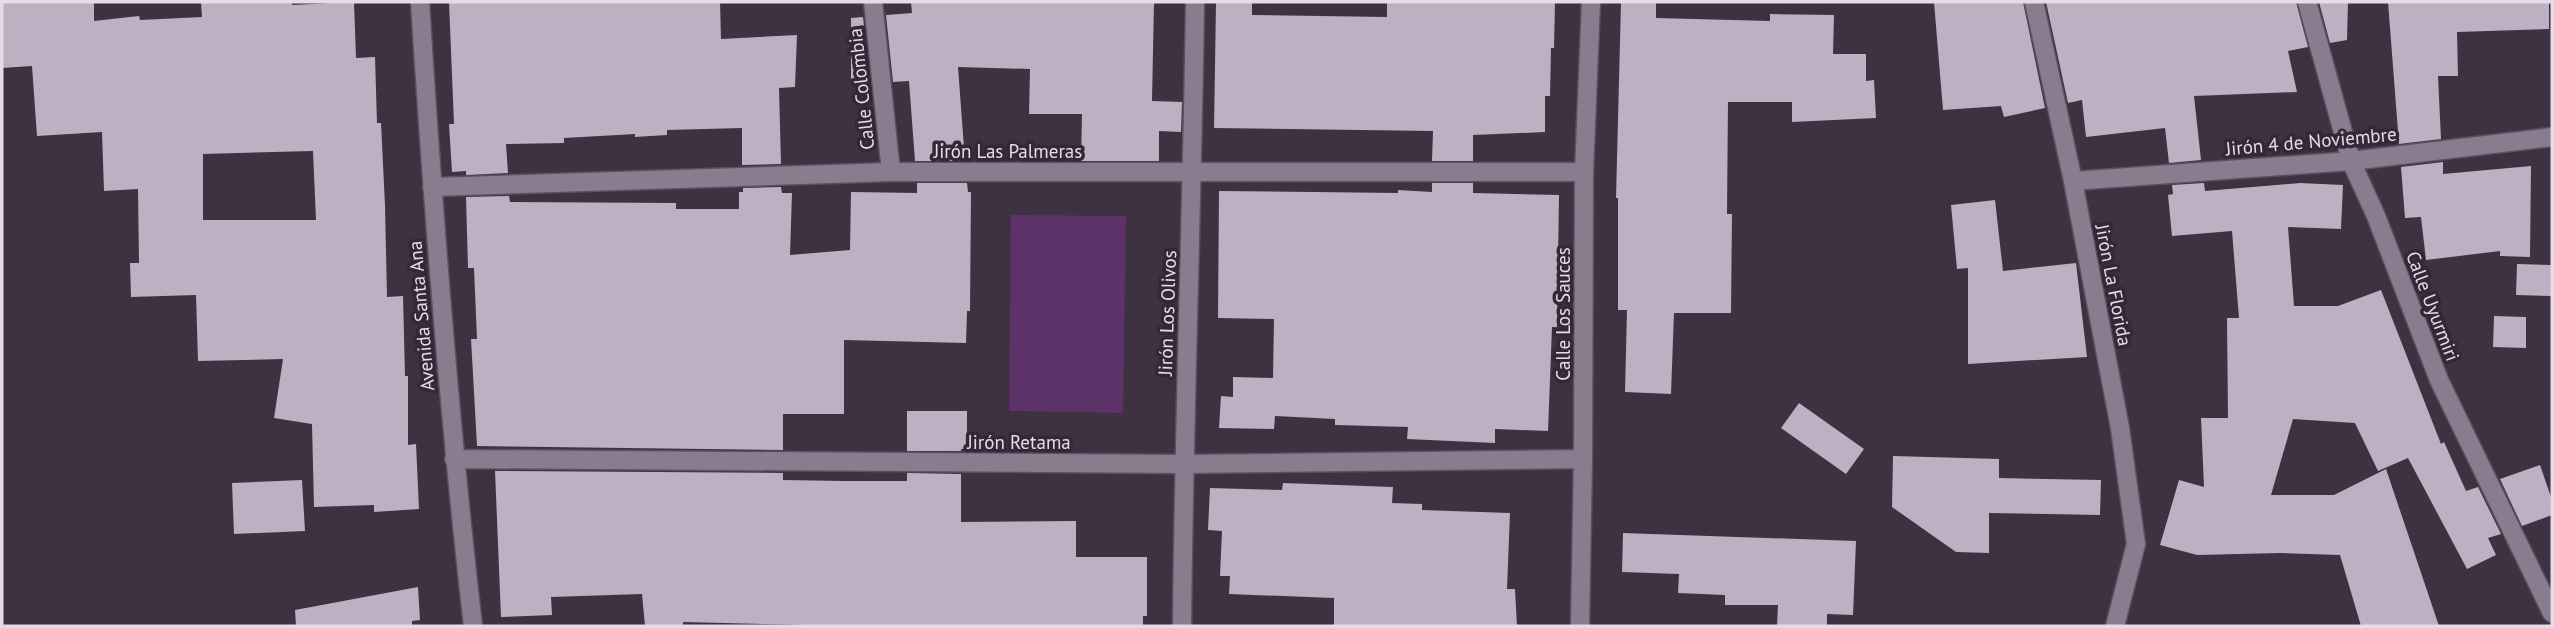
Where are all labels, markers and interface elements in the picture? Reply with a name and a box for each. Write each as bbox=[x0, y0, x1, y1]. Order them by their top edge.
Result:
street label: Calle Colombia bbox=[843, 27, 879, 151]
street label: Jirón 4 de Noviembre bbox=[2224, 122, 2398, 161]
street label: Jirón Las Palmeras bbox=[933, 139, 1082, 163]
street label: Jirón La Florida bbox=[2090, 221, 2138, 348]
street label: Avenida Santa Ana bbox=[402, 240, 440, 392]
street label: Calle Los Sauces bbox=[1551, 247, 1575, 381]
street label: Calle Uyurmiri bbox=[2401, 248, 2465, 364]
street label: Jirón Los Olivos bbox=[1153, 250, 1181, 377]
street label: Jirón Retama bbox=[966, 430, 1071, 454]

